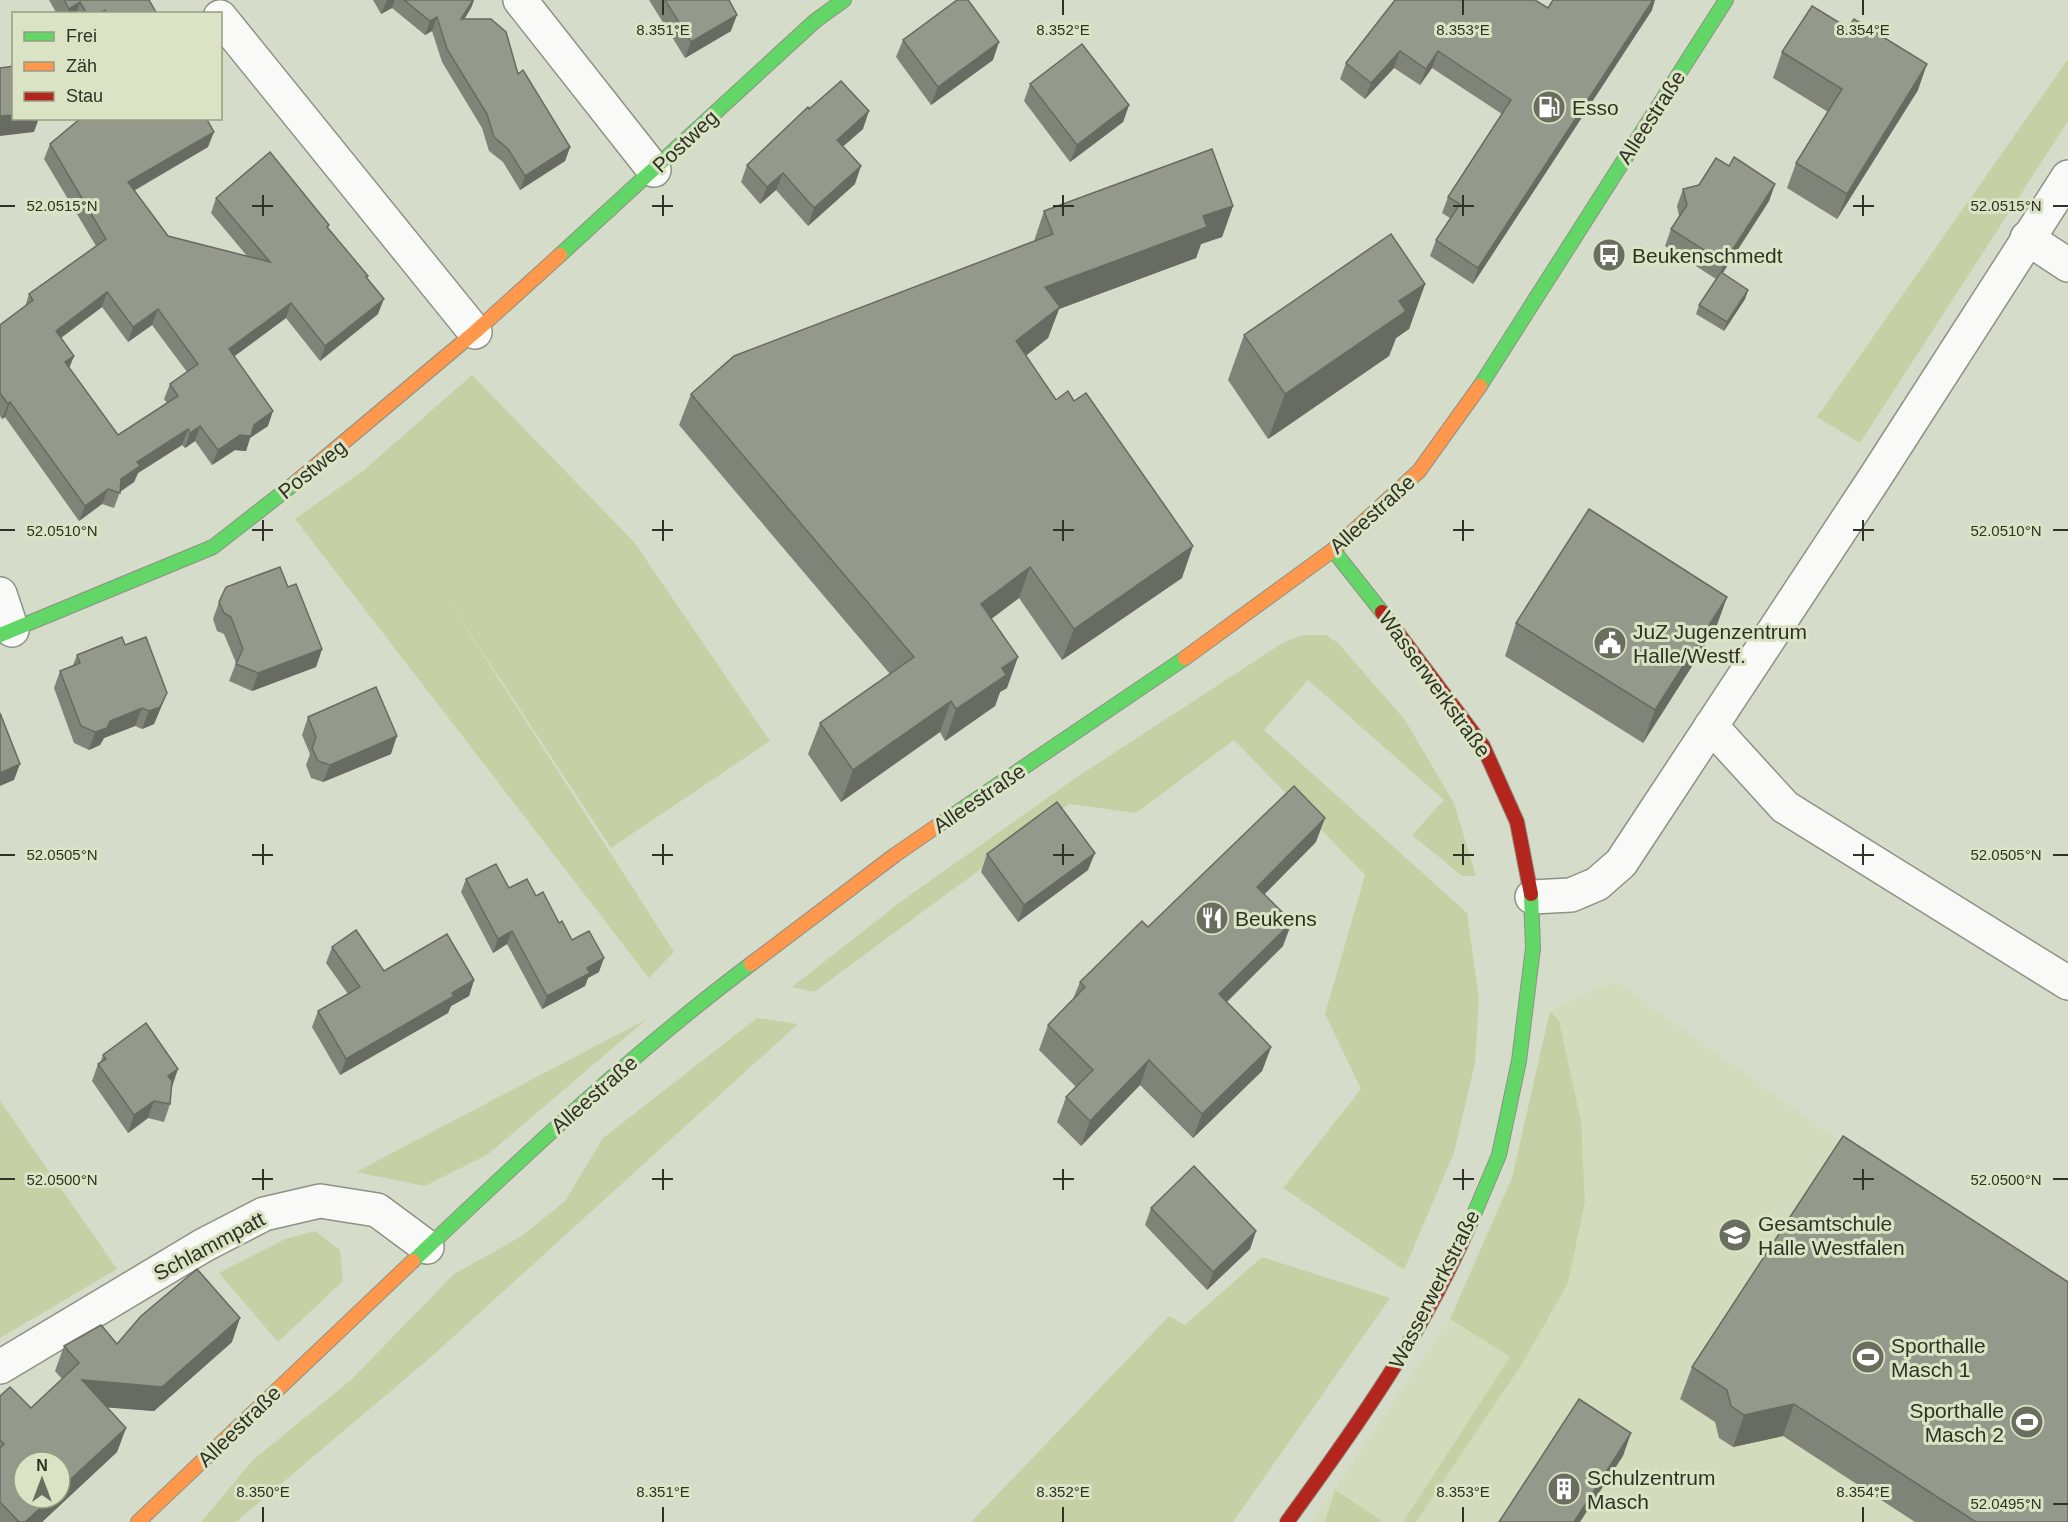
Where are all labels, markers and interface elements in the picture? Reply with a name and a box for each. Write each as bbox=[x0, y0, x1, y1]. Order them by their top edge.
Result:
legend bbox=[12, 12, 222, 120]
text: 8.351°E bbox=[636, 21, 690, 38]
text: 8.352°E bbox=[1036, 21, 1090, 38]
text: 8.353°E bbox=[1436, 21, 1490, 38]
text: 8.354°E bbox=[1836, 21, 1890, 38]
text: Frei bbox=[66, 26, 97, 46]
text: Zäh bbox=[66, 56, 97, 76]
street label: Alleestraße bbox=[1612, 66, 1690, 168]
text: Stau bbox=[66, 86, 103, 106]
fuel station icon: Esso bbox=[1531, 89, 1567, 125]
place label: Esso bbox=[1572, 96, 1619, 119]
street label: Postweg bbox=[648, 105, 722, 177]
text: 52.0515°N bbox=[26, 197, 98, 214]
text: 52.0515°N bbox=[1970, 197, 2042, 214]
bus stop icon: Beukenschmedt bbox=[1591, 237, 1627, 273]
place label: Beukenschmedt bbox=[1632, 244, 1783, 267]
street label: Postweg bbox=[273, 435, 351, 503]
street label: Alleestraße bbox=[1325, 470, 1419, 558]
text: 52.0510°N bbox=[26, 522, 98, 539]
text: 52.0510°N bbox=[1970, 522, 2042, 539]
street label: Wasserwerkstraße bbox=[1374, 607, 1496, 761]
place label: JuZ Jugenzentrum Halle/Westf. bbox=[1633, 620, 1807, 667]
public building icon: JuZ Jugenzentrum Halle/Westf. bbox=[1592, 625, 1628, 661]
street label: Alleestraße bbox=[929, 759, 1029, 837]
text: 52.0505°N bbox=[26, 846, 98, 863]
text: 52.0505°N bbox=[1970, 846, 2042, 863]
restaurant icon: Beukens bbox=[1194, 900, 1230, 936]
place label: Beukens bbox=[1235, 907, 1317, 930]
street label: Alleestraße bbox=[546, 1050, 642, 1138]
text: 52.0500°N bbox=[26, 1171, 98, 1188]
text: 52.0500°N bbox=[1970, 1171, 2042, 1188]
street label: Wasserwerkstraße bbox=[1384, 1206, 1484, 1372]
street label: Schlammpatt bbox=[149, 1207, 269, 1285]
place label: Gesamtschule Halle Westfalen bbox=[1758, 1212, 1905, 1259]
school or university icon: Gesamtschule Halle Westfalen bbox=[1717, 1217, 1753, 1253]
place label: Sporthalle Masch 1 bbox=[1891, 1334, 1986, 1381]
sports icon: Sporthalle Masch 1 bbox=[1850, 1339, 1886, 1375]
street label: Alleestraße bbox=[193, 1381, 285, 1471]
place label: Sporthalle Masch 2 bbox=[1909, 1399, 2004, 1446]
sports icon: Sporthalle Masch 2 bbox=[2009, 1404, 2045, 1440]
north arrow bbox=[12, 1450, 72, 1510]
text: N bbox=[36, 1457, 48, 1474]
place label: Schulzentrum Masch bbox=[1587, 1466, 1715, 1513]
building icon: Schulzentrum Masch bbox=[1546, 1471, 1582, 1507]
text: 8.350°E bbox=[236, 1483, 290, 1500]
text: 8.351°E bbox=[636, 1483, 690, 1500]
text: 8.352°E bbox=[1036, 1483, 1090, 1500]
text: 8.353°E bbox=[1436, 1483, 1490, 1500]
text: 8.354°E bbox=[1836, 1483, 1890, 1500]
text: 52.0495°N bbox=[1970, 1495, 2042, 1512]

